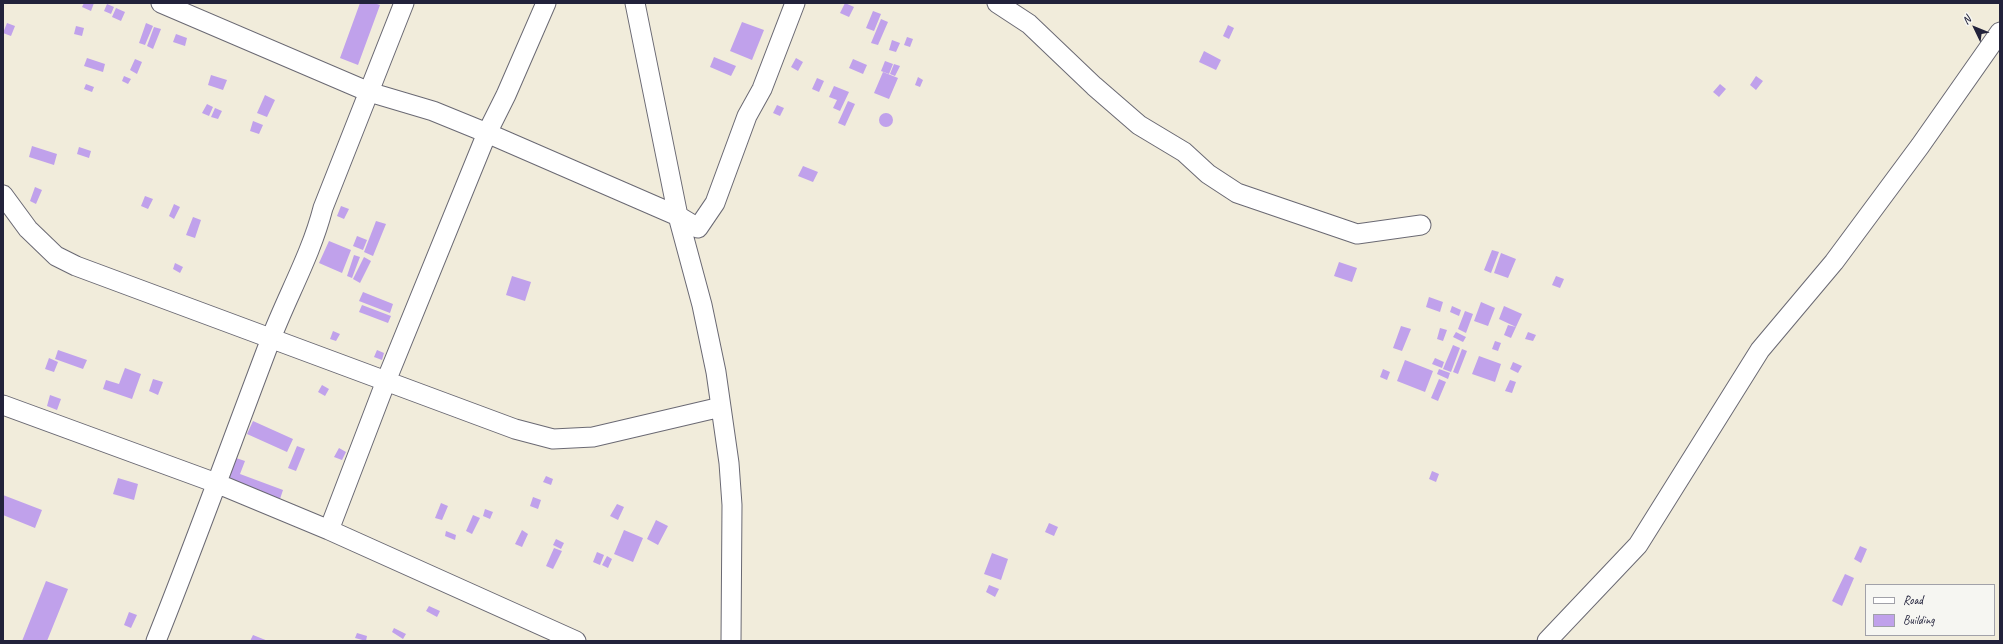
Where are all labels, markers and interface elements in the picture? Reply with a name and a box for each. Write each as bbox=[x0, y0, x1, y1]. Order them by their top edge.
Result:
north arrow bbox=[1955, 8, 1995, 48]
text: N bbox=[1959, 13, 1974, 27]
legend bbox=[1865, 584, 1995, 636]
text: Road bbox=[1903, 592, 1923, 608]
text: Building bbox=[1903, 612, 1935, 628]

